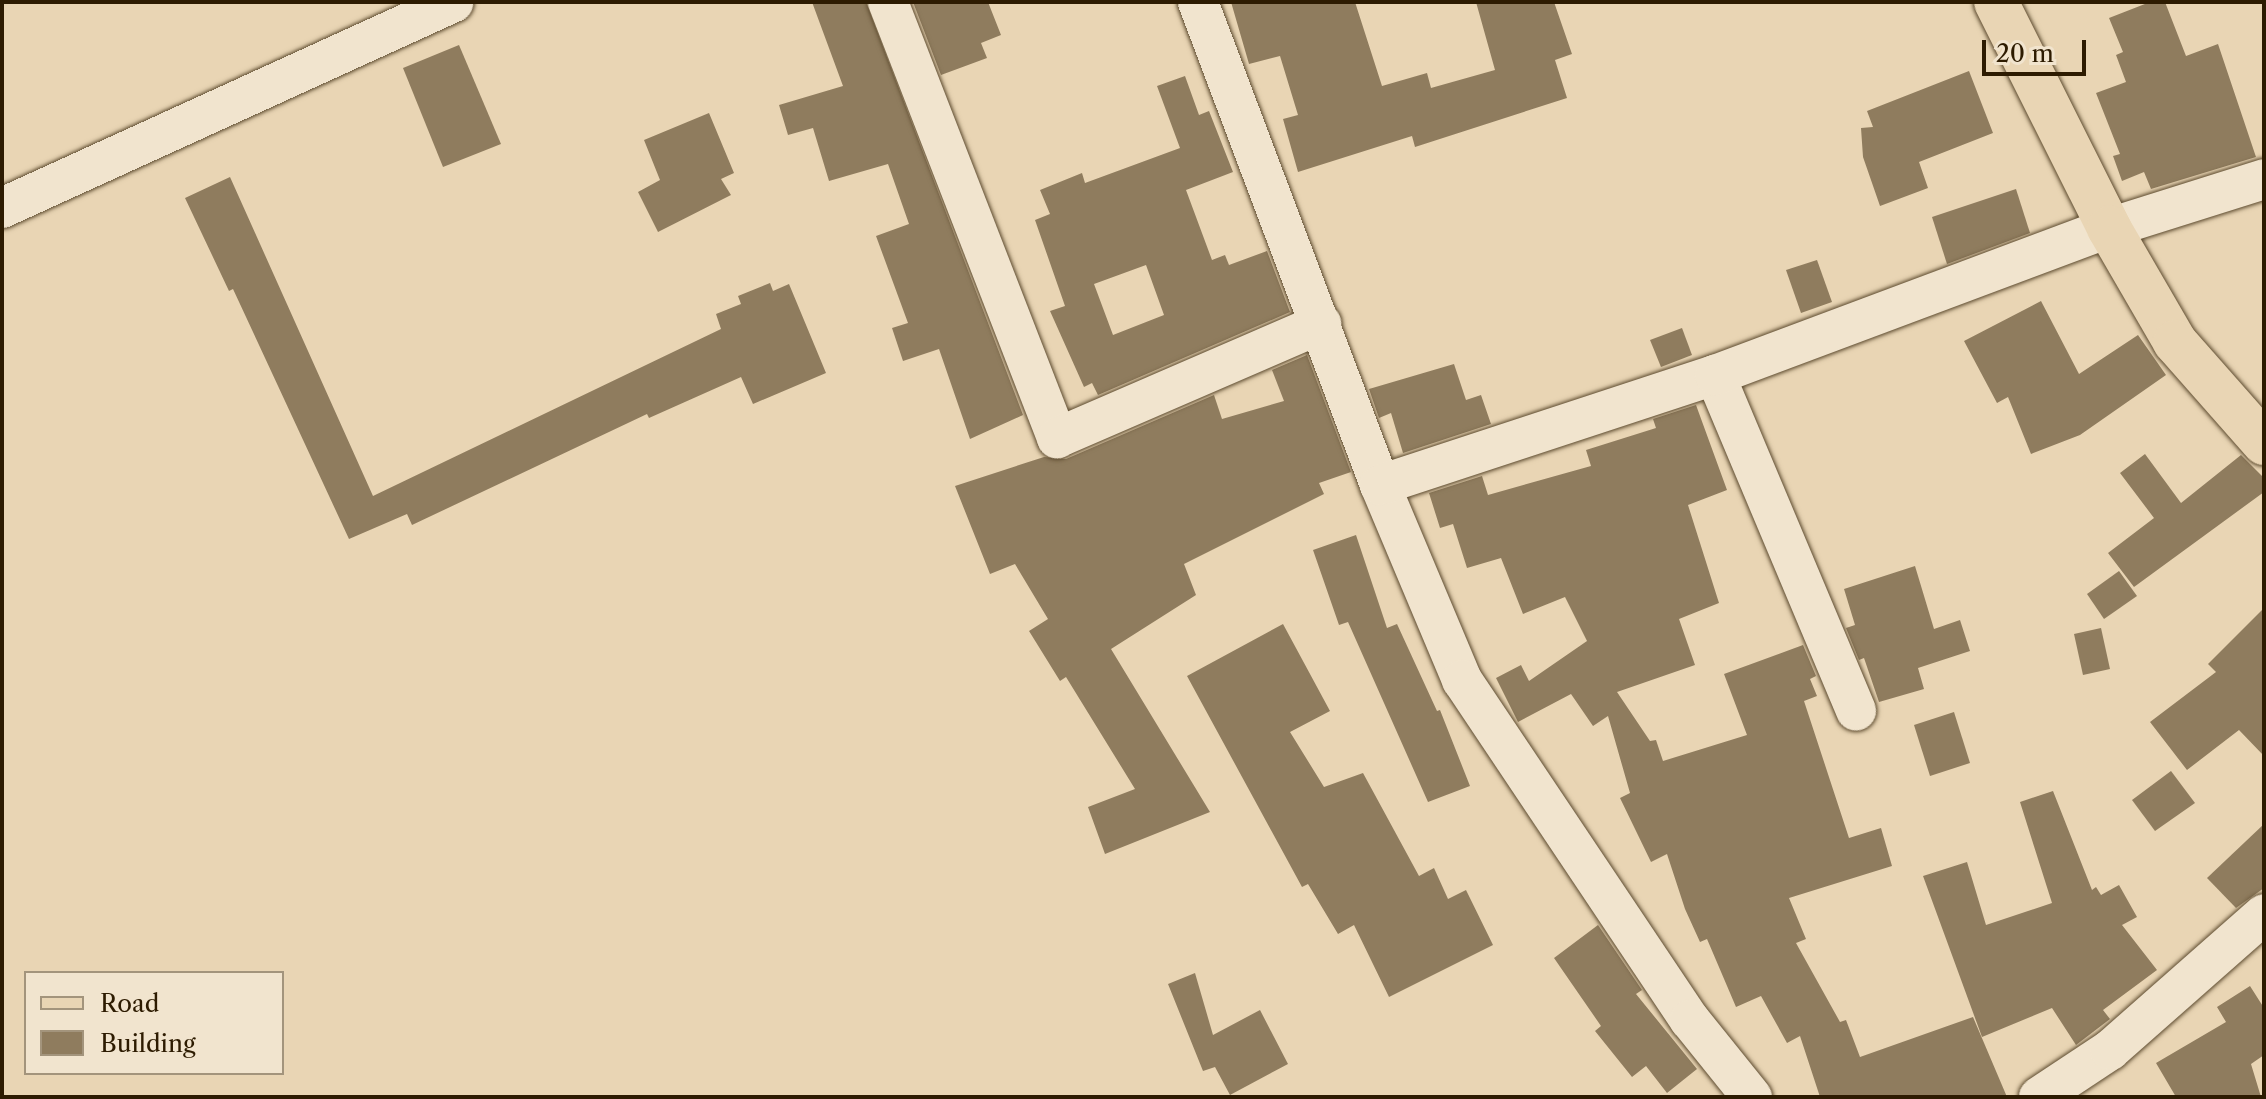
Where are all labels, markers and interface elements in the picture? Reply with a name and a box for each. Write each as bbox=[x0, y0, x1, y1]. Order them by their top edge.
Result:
scale bar bbox=[1986, 24, 2090, 74]
text: 20 m bbox=[1996, 39, 2054, 68]
legend bbox=[24, 971, 284, 1075]
text: Road bbox=[100, 989, 159, 1018]
text: Building bbox=[100, 1029, 196, 1058]

